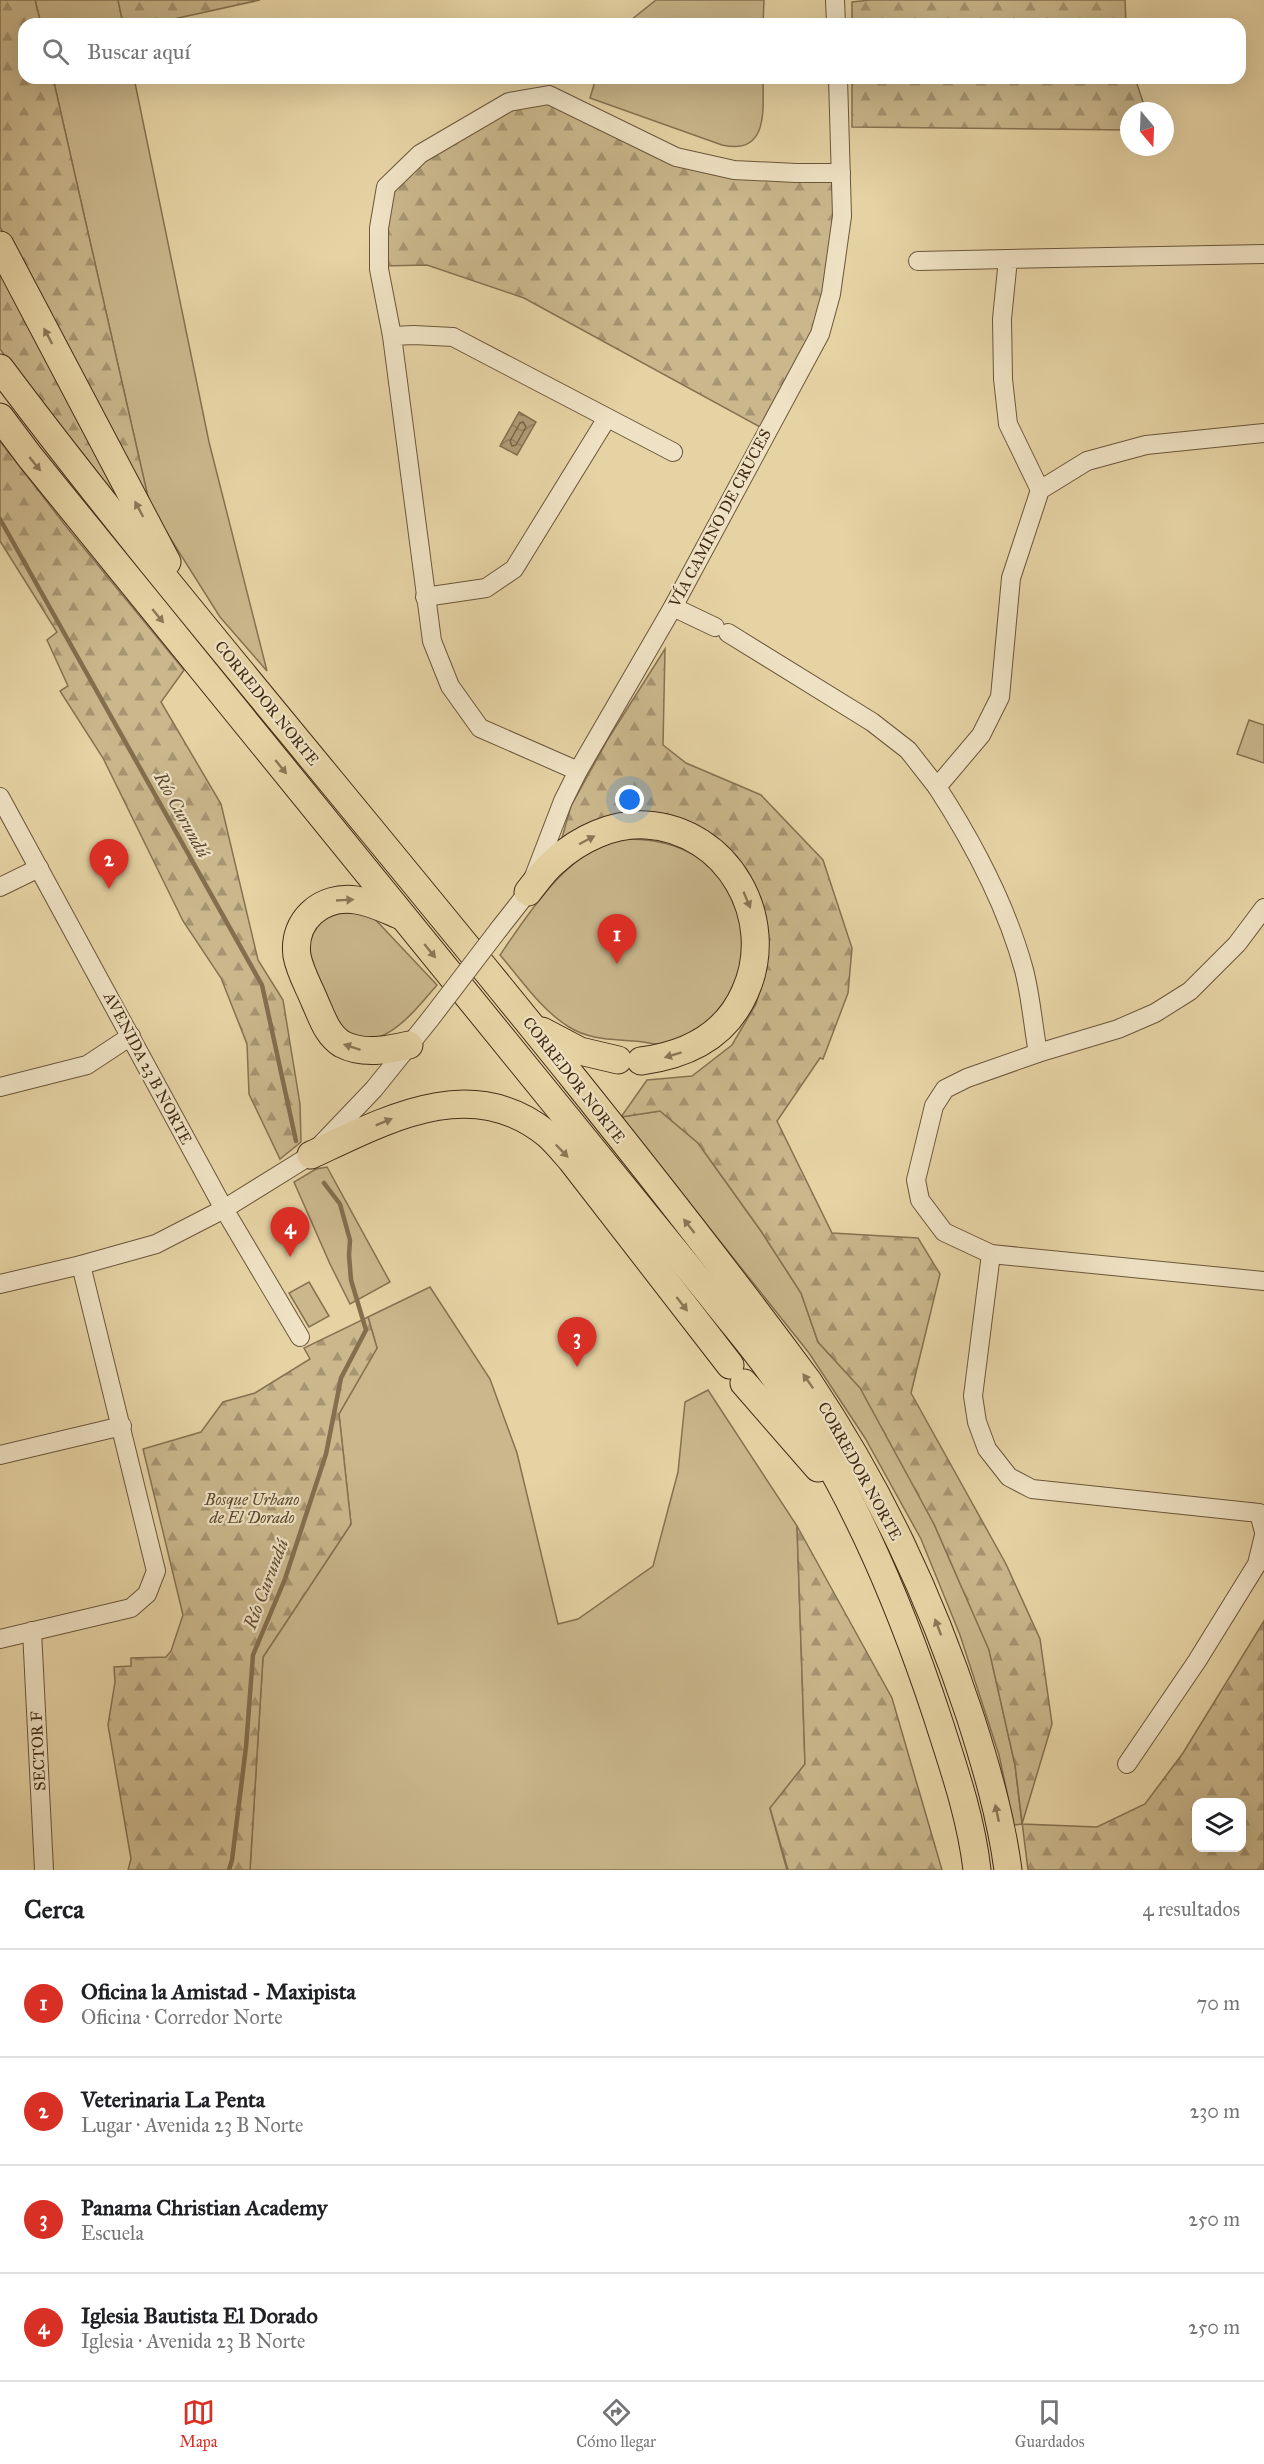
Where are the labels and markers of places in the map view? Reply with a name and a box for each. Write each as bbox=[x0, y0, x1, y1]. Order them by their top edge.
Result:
pin: 2 bbox=[90, 840, 128, 889]
pin: 1 bbox=[598, 914, 636, 964]
pin: 4 bbox=[270, 1208, 310, 1257]
pin: 3 bbox=[558, 1318, 596, 1367]

